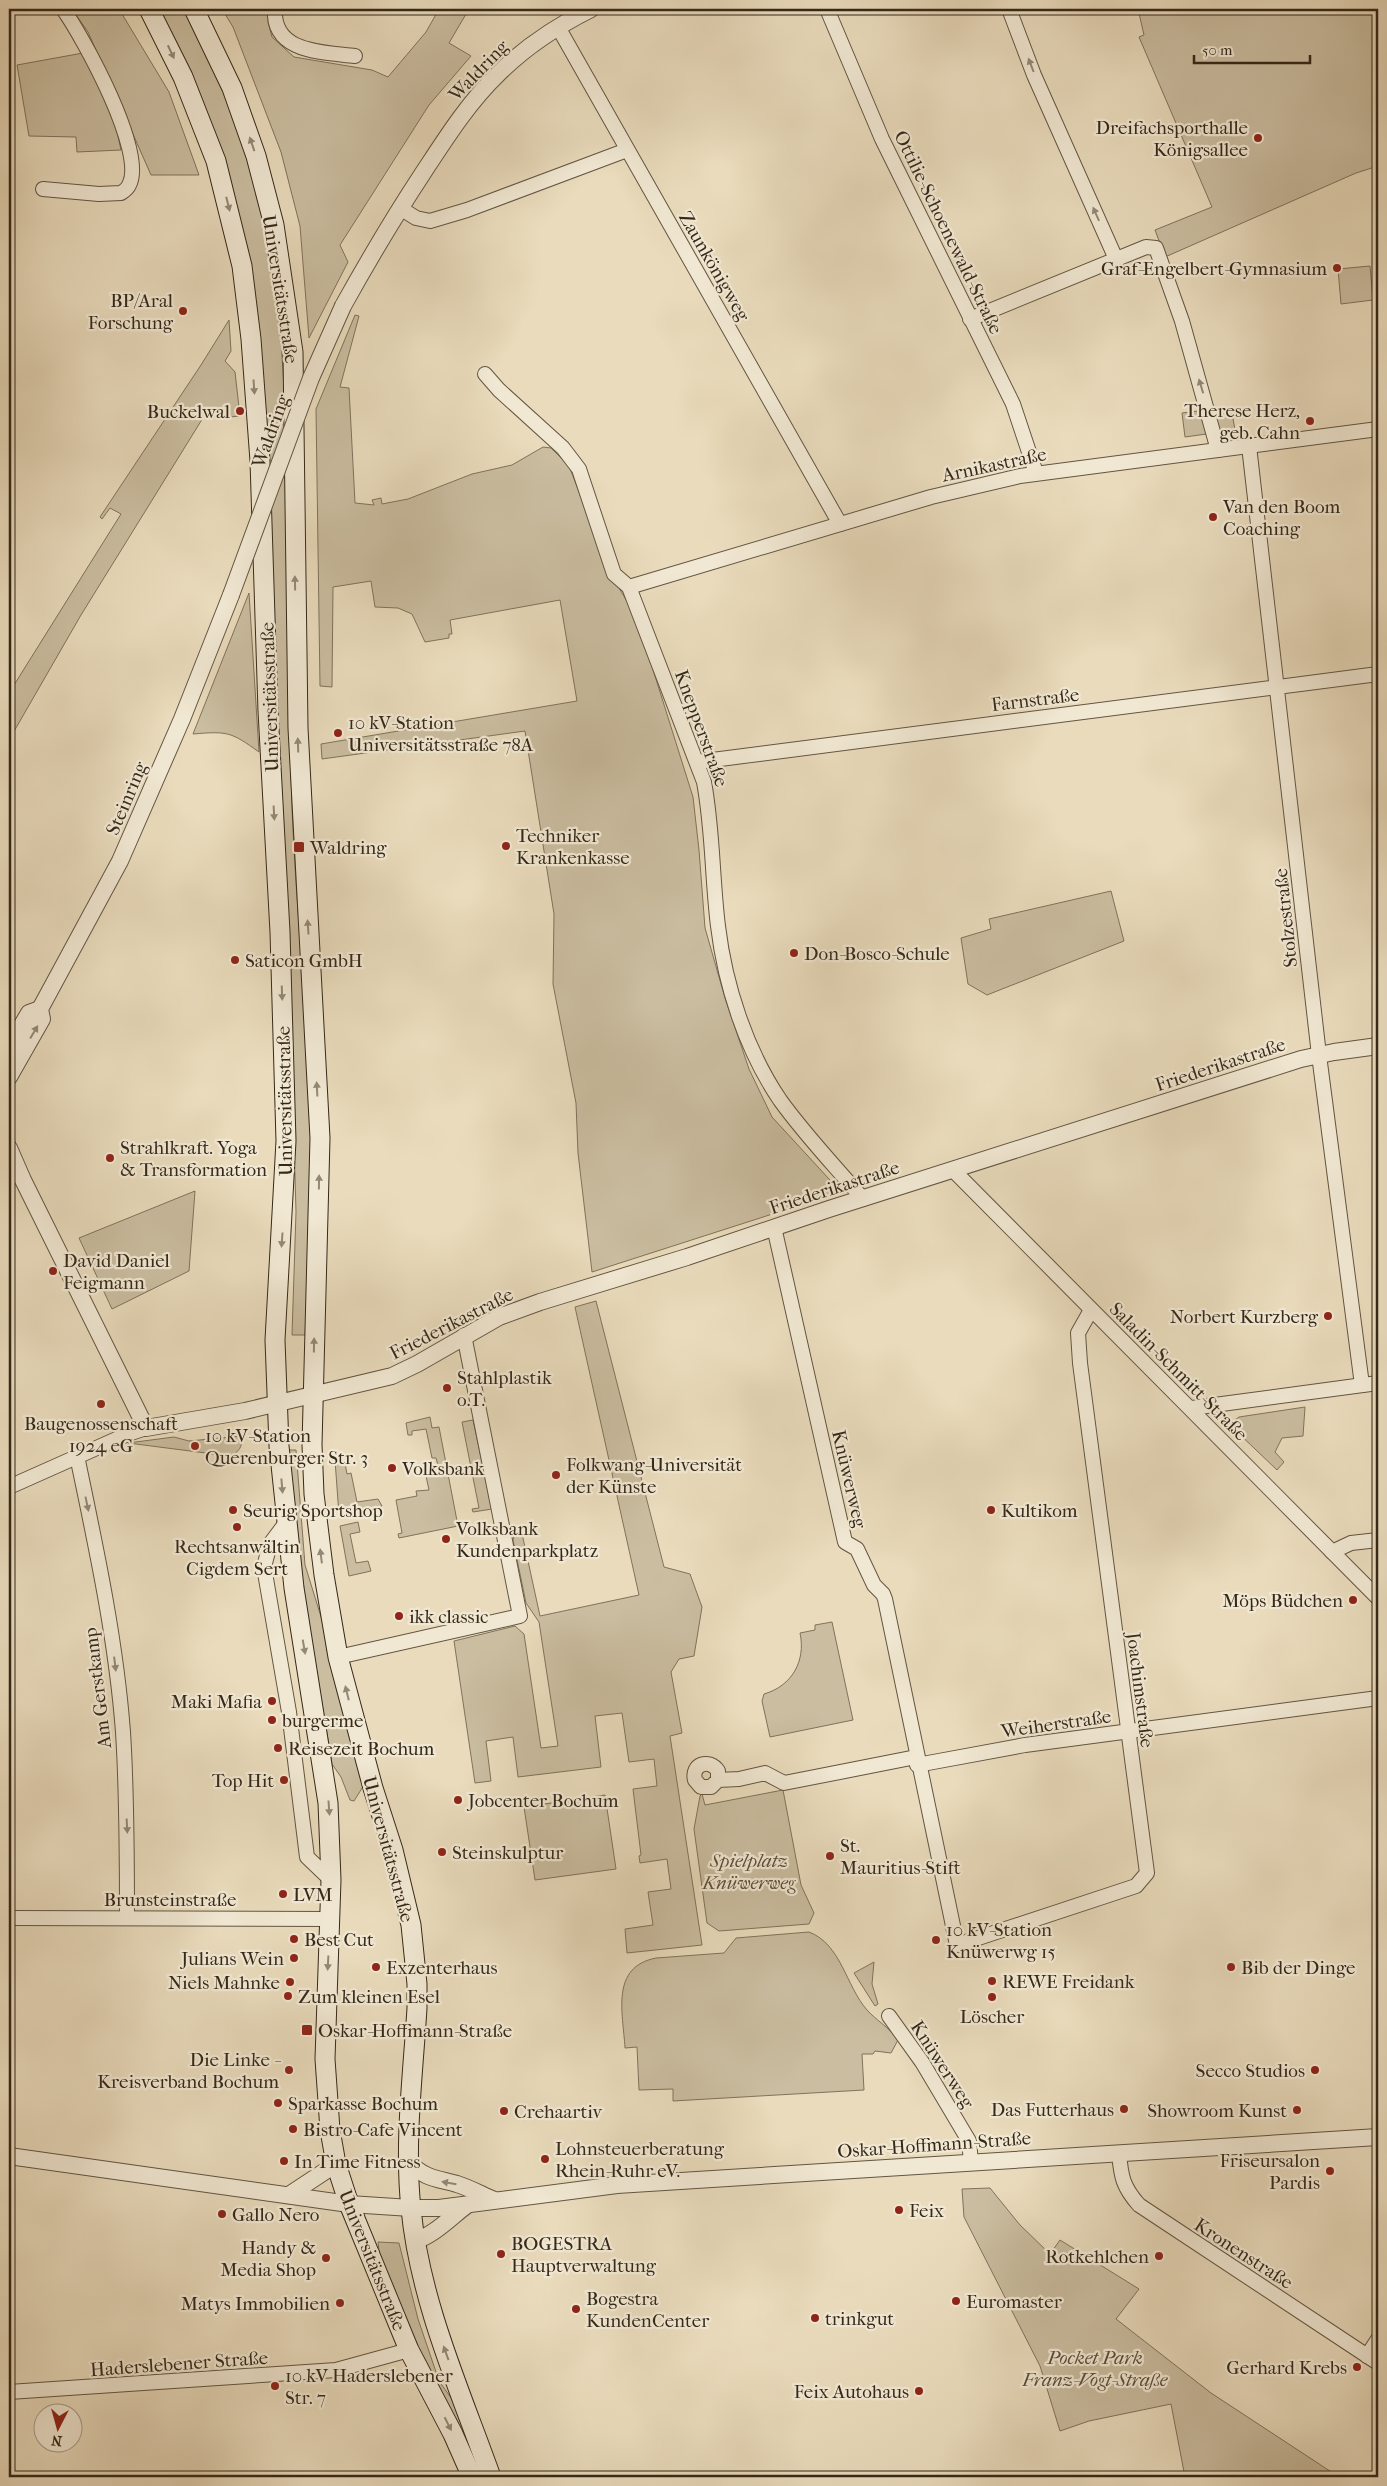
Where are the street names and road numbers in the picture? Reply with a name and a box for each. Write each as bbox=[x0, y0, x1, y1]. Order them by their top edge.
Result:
street label: Waldring bbox=[444, 35, 514, 107]
street label: Ottilie-Schoenewald-Straße bbox=[889, 127, 1007, 338]
street label: Zaunkönigweg bbox=[674, 208, 755, 326]
street label: Universitätsstraße bbox=[257, 213, 303, 365]
street label: Waldring bbox=[247, 391, 295, 472]
street label: Arnikastraße bbox=[939, 443, 1048, 487]
street label: Universitätsstraße bbox=[256, 622, 284, 772]
street label: Knepperstraße bbox=[670, 667, 732, 790]
street label: Farnstraße bbox=[990, 684, 1080, 716]
street label: Steinring bbox=[102, 758, 153, 838]
street label: Stolzestraße bbox=[1270, 867, 1302, 969]
street label: Universitätsstraße bbox=[273, 1026, 297, 1176]
street label: Friederikastraße bbox=[1152, 1034, 1288, 1096]
street label: Friederikastraße bbox=[766, 1157, 902, 1219]
street label: Friederikastraße bbox=[386, 1283, 517, 1364]
street label: Saladin-Schmitt-Straße bbox=[1105, 1298, 1252, 1445]
street label: Knüwerweg bbox=[827, 1428, 871, 1531]
street label: Am Gerstkamp bbox=[80, 1626, 116, 1751]
street label: Joachimstraße bbox=[1122, 1629, 1158, 1749]
street label: Weiherstraße bbox=[999, 1705, 1113, 1743]
street label: Universitätsstraße bbox=[358, 1774, 418, 1925]
street label: Brunsteinstraße bbox=[104, 1889, 236, 1911]
street label: Knüwerweg bbox=[906, 2017, 979, 2113]
street label: Oskar-Hoffmann-Straße bbox=[836, 2127, 1032, 2163]
street label: Universitätsstraße bbox=[334, 2187, 410, 2334]
street label: Kronenstraße bbox=[1190, 2214, 1297, 2294]
street label: Haderslebener Straße bbox=[89, 2347, 269, 2381]

